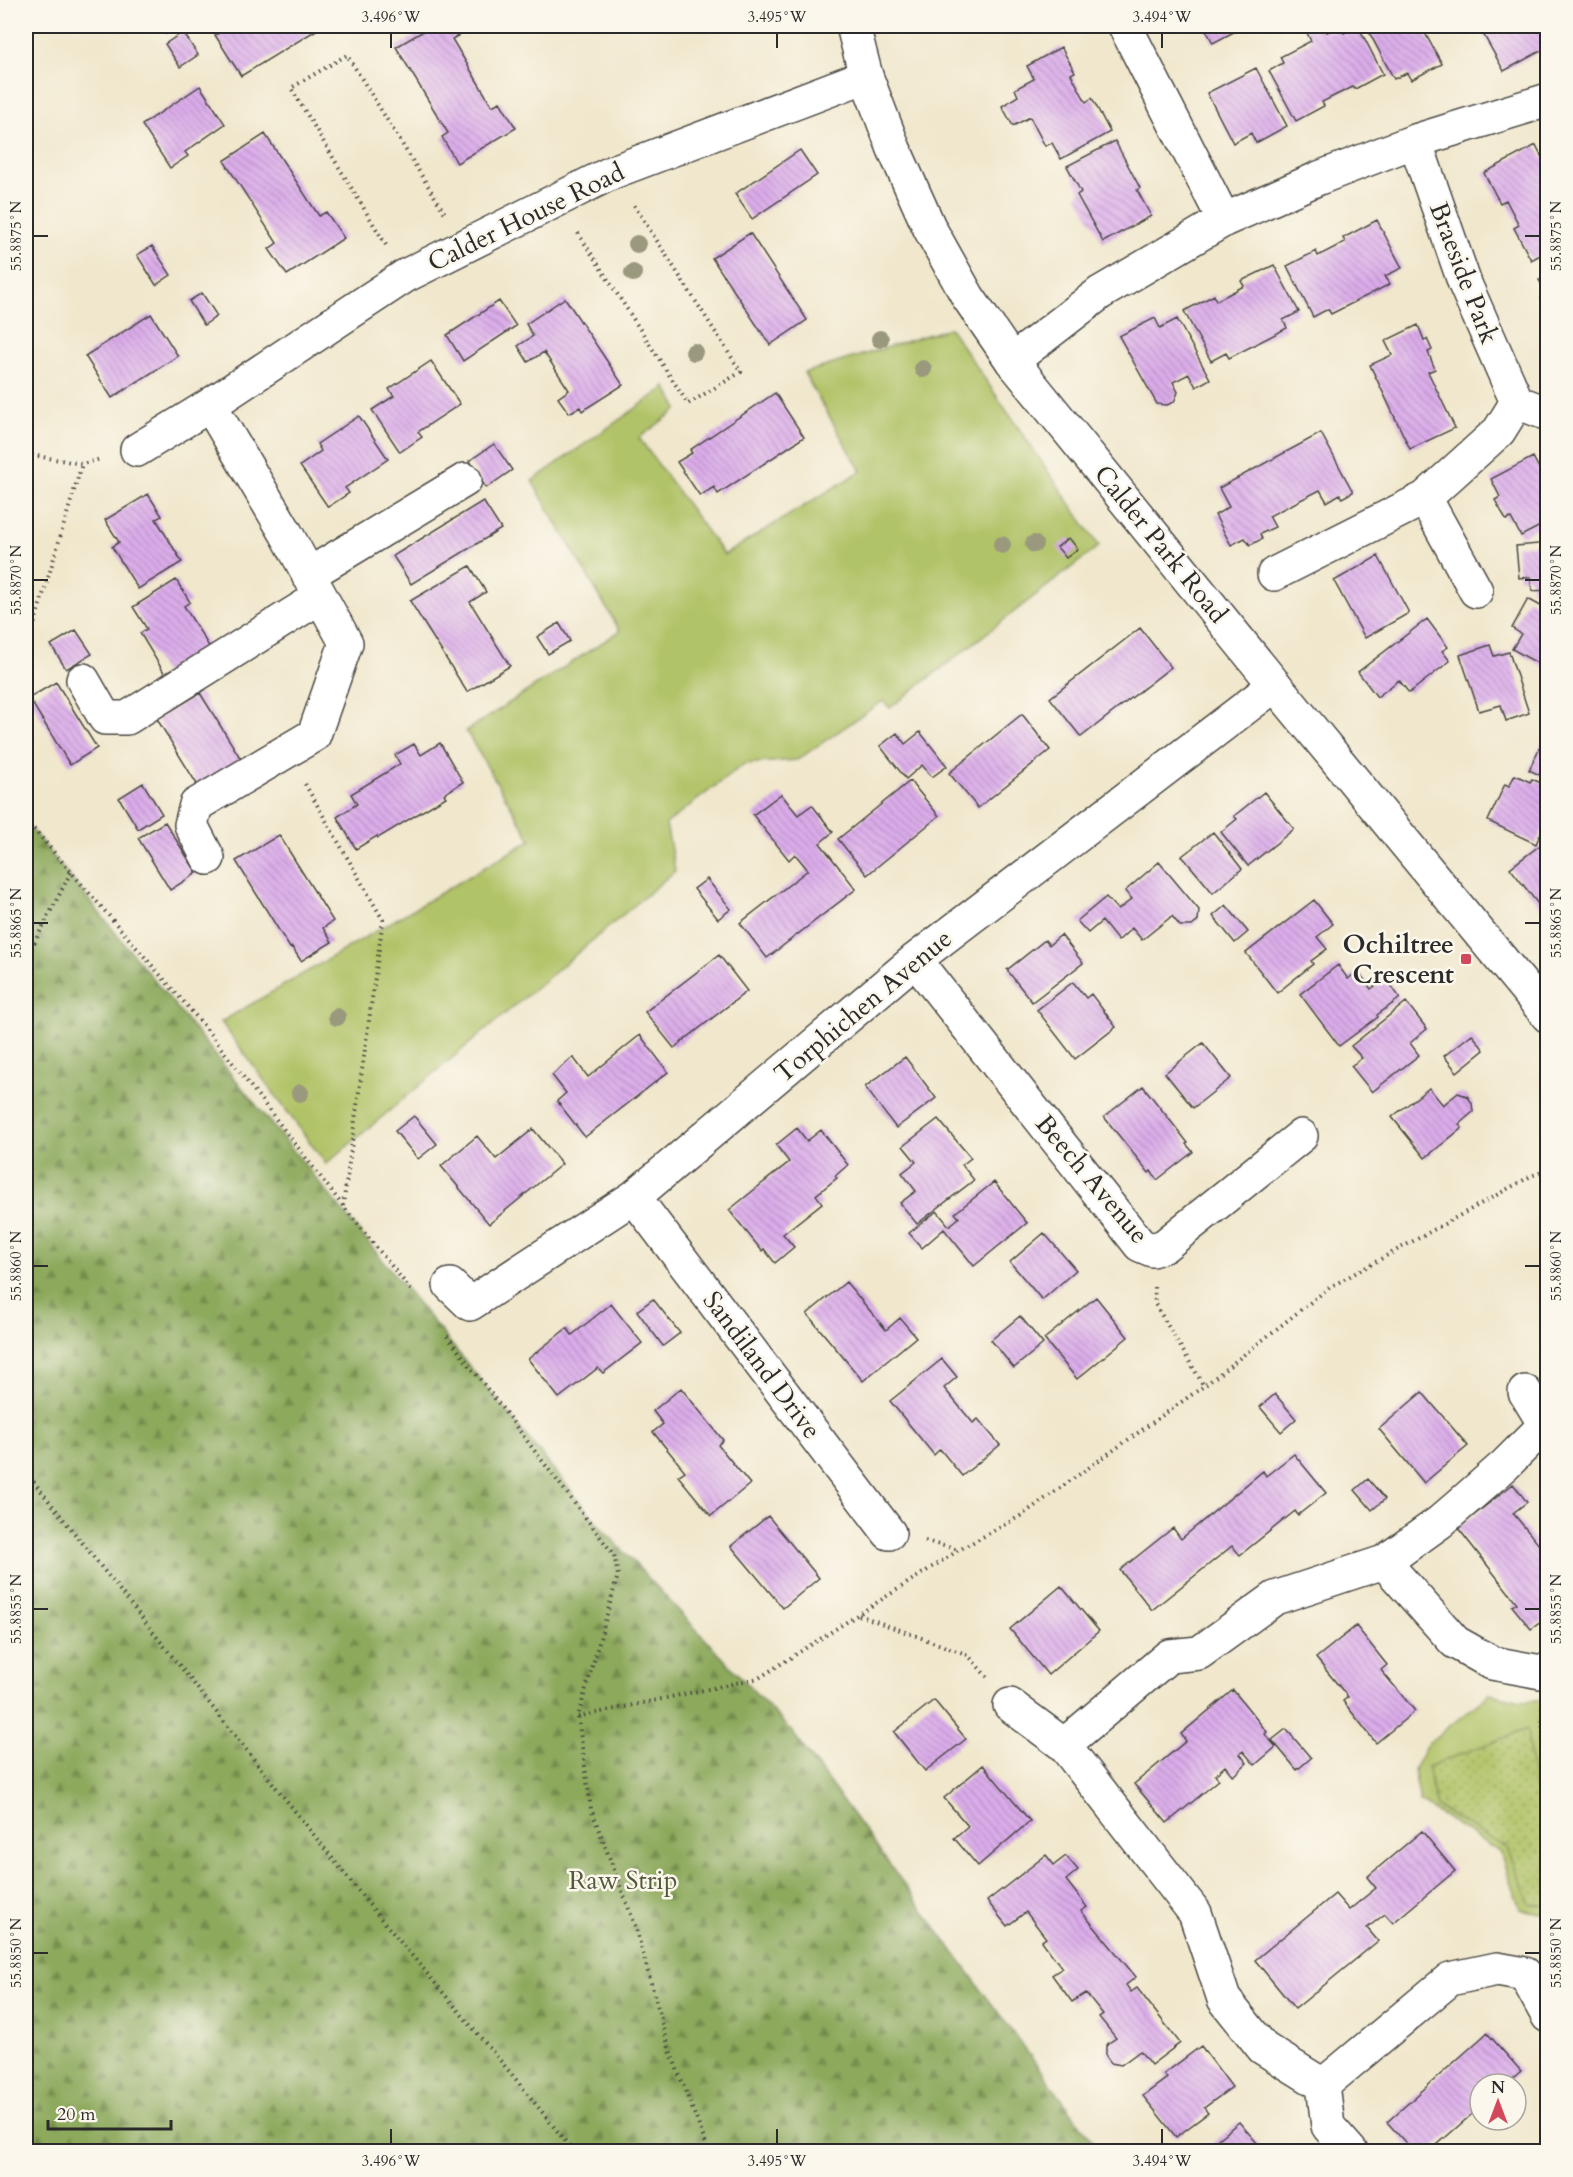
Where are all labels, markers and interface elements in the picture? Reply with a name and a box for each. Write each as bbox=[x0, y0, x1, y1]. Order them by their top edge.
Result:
text: 3.496°W bbox=[362, 7, 421, 27]
text: 3.495°W bbox=[748, 7, 807, 27]
text: 3.494°W bbox=[1133, 7, 1192, 27]
street label: Calder House Road bbox=[422, 154, 630, 280]
street label: Braeside Park bbox=[1421, 197, 1507, 349]
text: 55.8875°N bbox=[6, 201, 26, 271]
text: 55.8875°N bbox=[1546, 201, 1566, 271]
street label: Calder Park Road bbox=[1086, 458, 1236, 631]
text: 55.8870°N bbox=[6, 545, 26, 615]
text: 55.8870°N bbox=[1546, 545, 1566, 615]
text: 55.8865°N bbox=[6, 888, 26, 958]
text: 55.8865°N bbox=[1546, 888, 1566, 958]
street label: Torphichen Avenue bbox=[767, 921, 959, 1091]
place label: Ochiltree Crescent bbox=[1342, 927, 1454, 992]
marker: Ochiltree Crescent bbox=[1459, 952, 1473, 966]
street label: Beech Avenue bbox=[1028, 1107, 1156, 1251]
text: 55.8860°N bbox=[6, 1231, 26, 1301]
text: 55.8860°N bbox=[1546, 1231, 1566, 1301]
street label: Sandiland Drive bbox=[695, 1284, 829, 1446]
text: 55.8855°N bbox=[6, 1574, 26, 1644]
text: 55.8855°N bbox=[1546, 1574, 1566, 1644]
park label: Raw Strip bbox=[569, 1863, 677, 1898]
text: 55.8850°N bbox=[6, 1918, 26, 1988]
text: 55.8850°N bbox=[1546, 1918, 1566, 1988]
north arrow bbox=[1468, 2072, 1528, 2132]
text: N bbox=[1491, 2077, 1505, 2099]
scale bar bbox=[48, 2093, 171, 2131]
text: 20 m bbox=[57, 2102, 96, 2127]
text: 3.496°W bbox=[362, 2151, 421, 2171]
text: 3.495°W bbox=[748, 2151, 807, 2171]
text: 3.494°W bbox=[1133, 2151, 1192, 2171]

